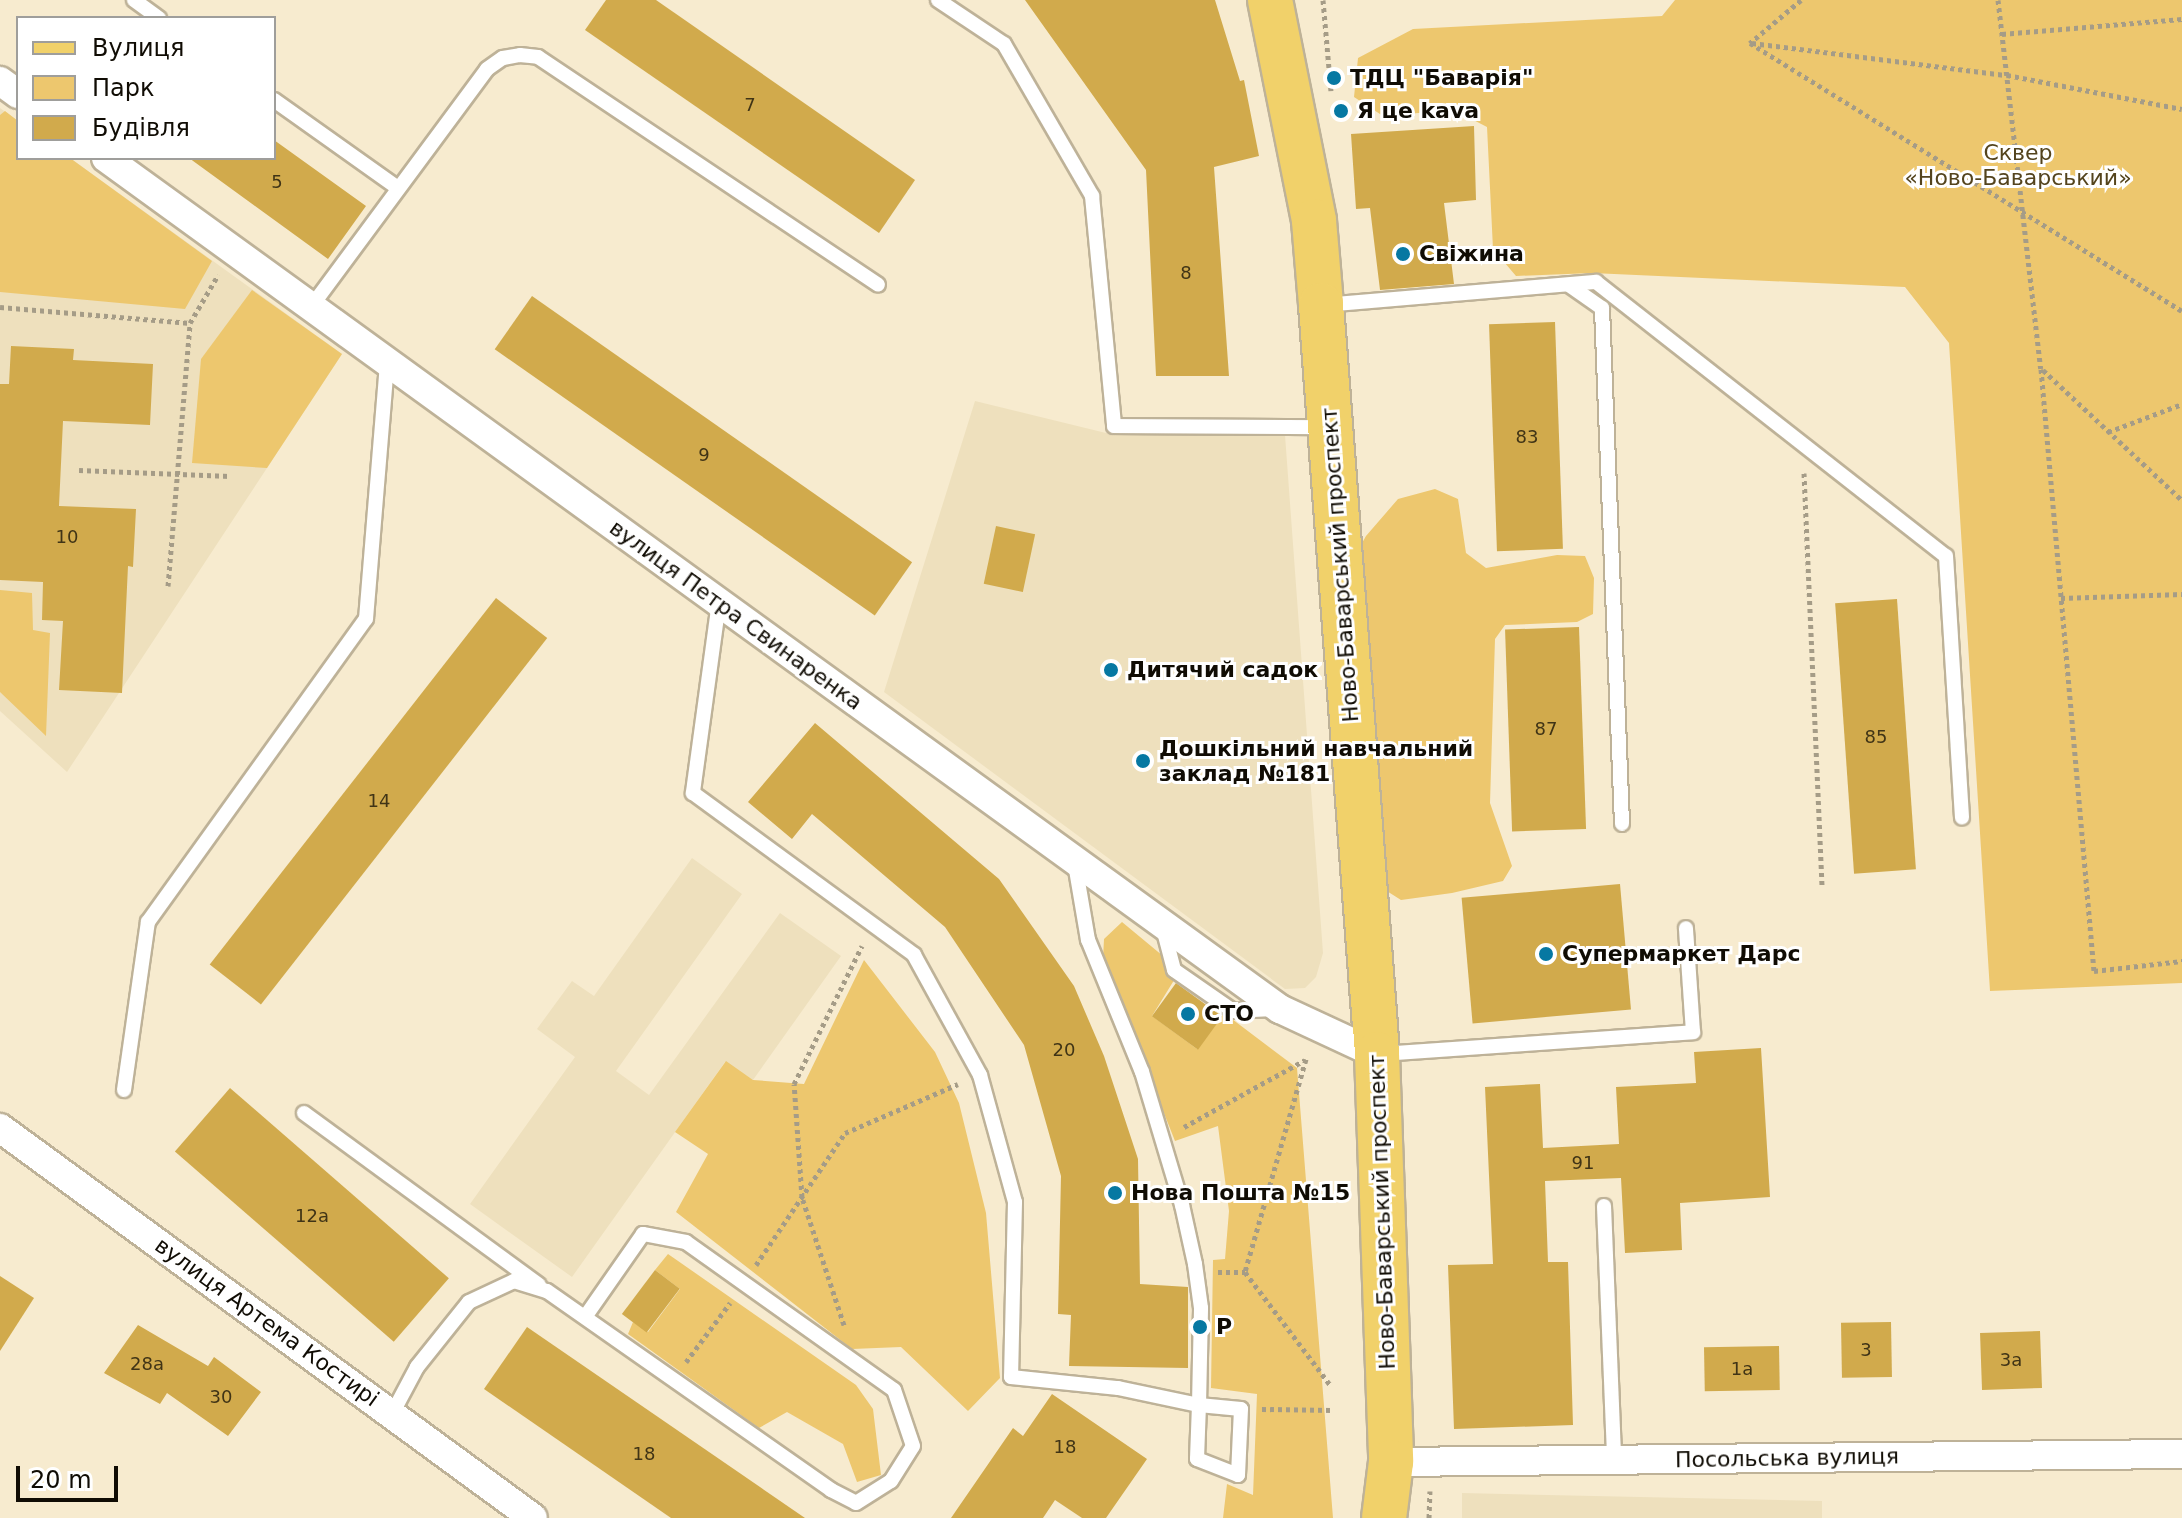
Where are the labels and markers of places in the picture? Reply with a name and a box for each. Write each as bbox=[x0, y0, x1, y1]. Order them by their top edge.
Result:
place label: ТДЦ "Баварія" bbox=[1350, 65, 1533, 91]
marker: ТДЦ "Баварія" bbox=[1325, 69, 1343, 87]
place label: Я це kava bbox=[1357, 98, 1479, 124]
marker: Я це kava bbox=[1332, 102, 1350, 120]
place label: Свіжина bbox=[1419, 241, 1524, 267]
marker: Свіжина bbox=[1394, 245, 1412, 263]
place label: Дитячий садок bbox=[1127, 657, 1318, 683]
marker: Дитячий садок bbox=[1102, 661, 1120, 679]
place label: Дошкільний навчальний заклад №181 bbox=[1159, 735, 1473, 786]
marker: Дошкільний навчальний заклад №181 bbox=[1134, 752, 1152, 770]
place label: Супермаркет Дарс bbox=[1562, 941, 1800, 967]
marker: Супермаркет Дарс bbox=[1537, 945, 1555, 963]
place label: СТО bbox=[1204, 1001, 1254, 1027]
marker: СТО bbox=[1179, 1005, 1197, 1023]
place label: Нова Пошта №15 bbox=[1131, 1180, 1350, 1206]
marker: Нова Пошта №15 bbox=[1106, 1184, 1124, 1202]
place label: Р bbox=[1216, 1314, 1232, 1340]
marker: Р bbox=[1191, 1318, 1209, 1336]

